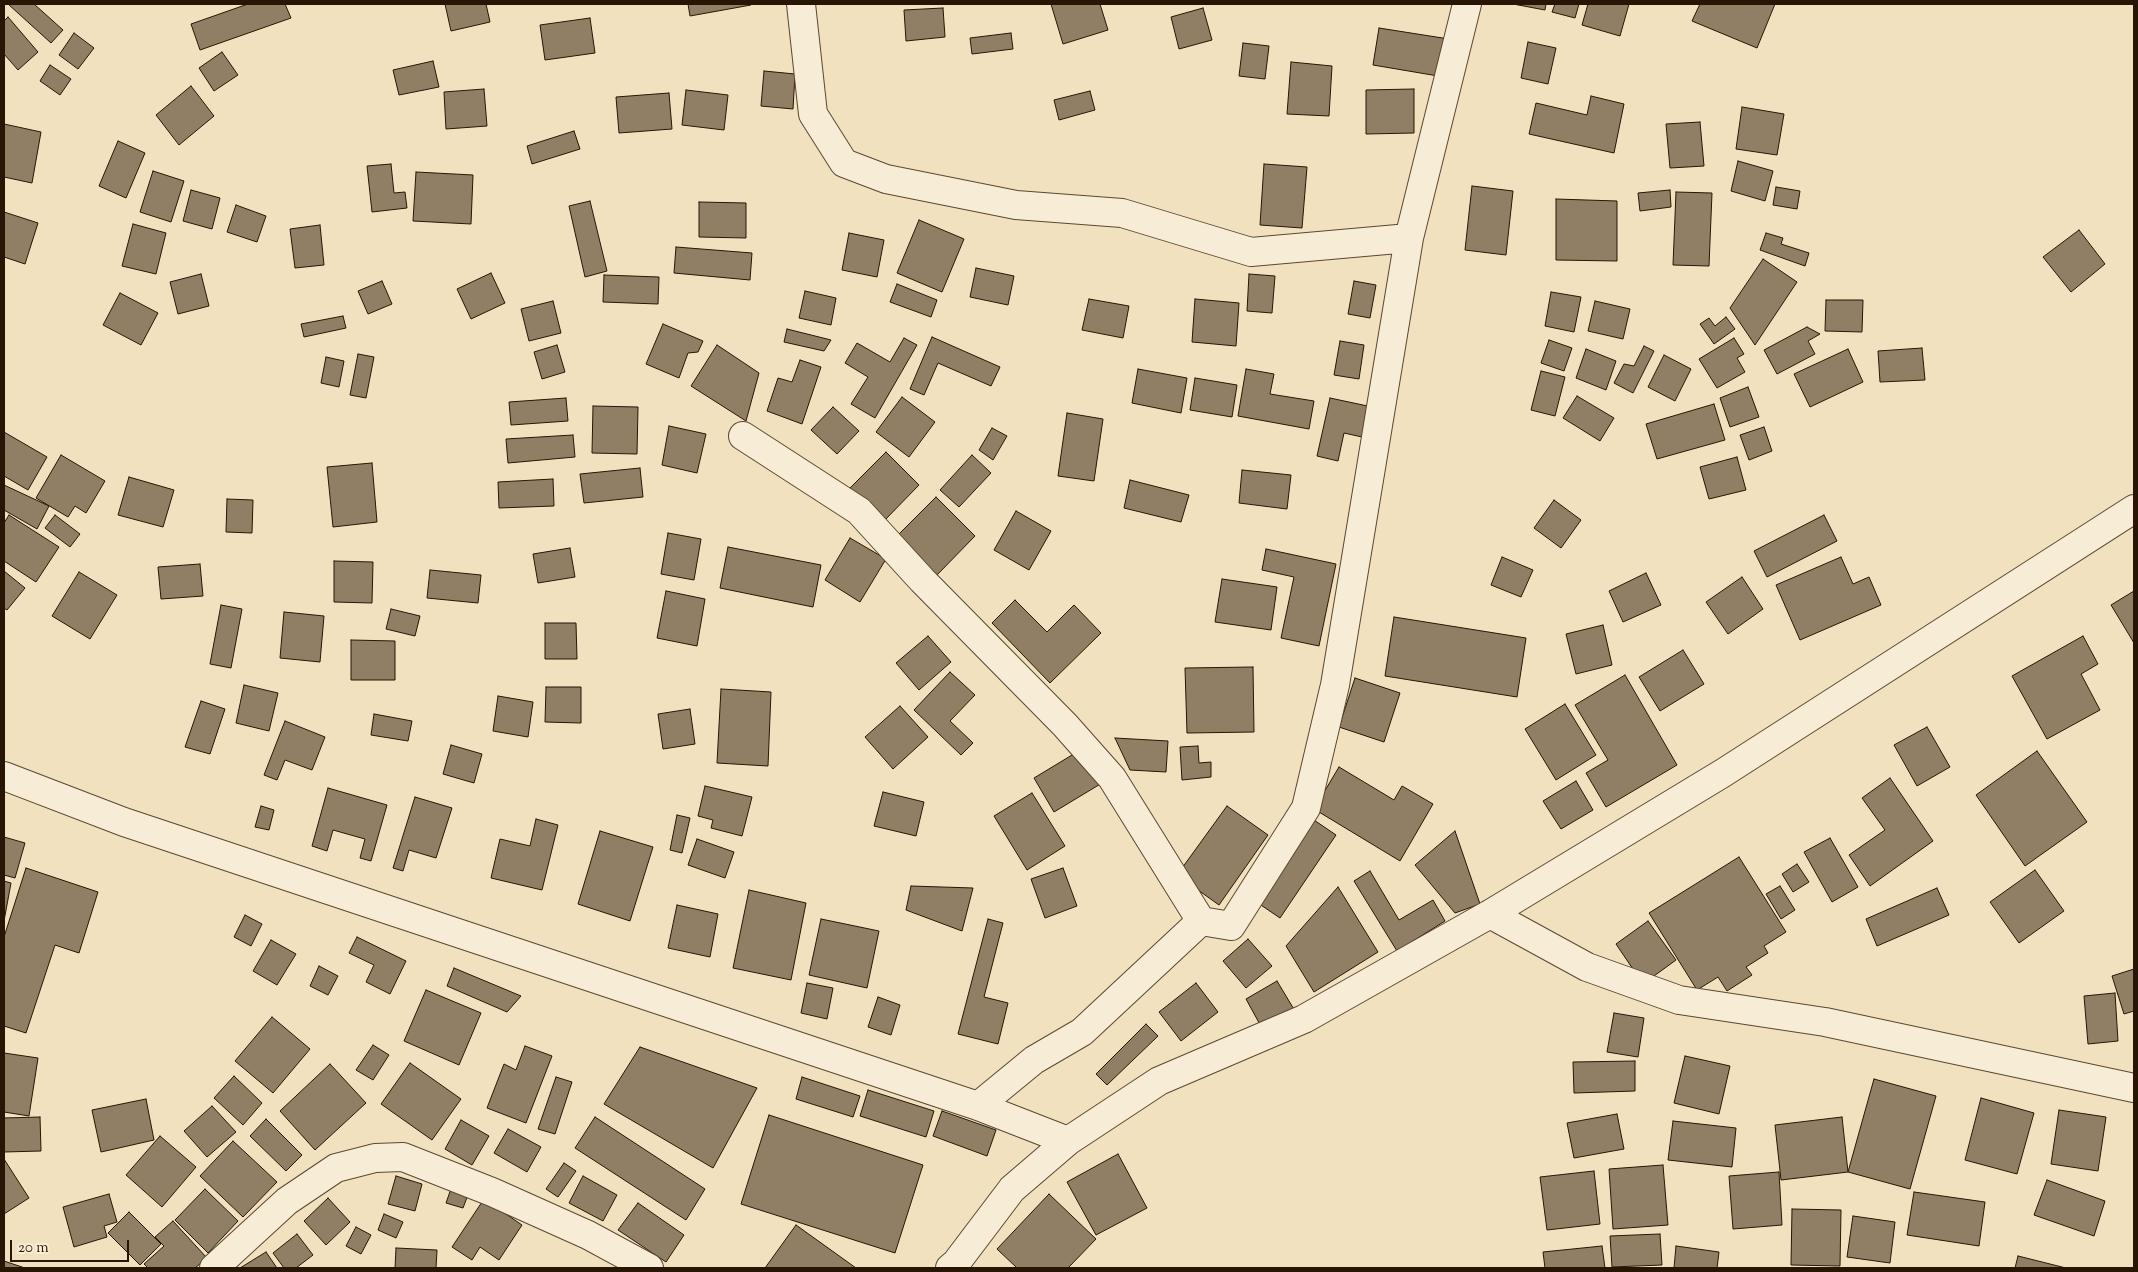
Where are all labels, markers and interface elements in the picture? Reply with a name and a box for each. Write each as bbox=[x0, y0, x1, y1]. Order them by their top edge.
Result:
scale bar bbox=[12, 1230, 131, 1262]
text: 20 m bbox=[18, 1238, 49, 1259]

